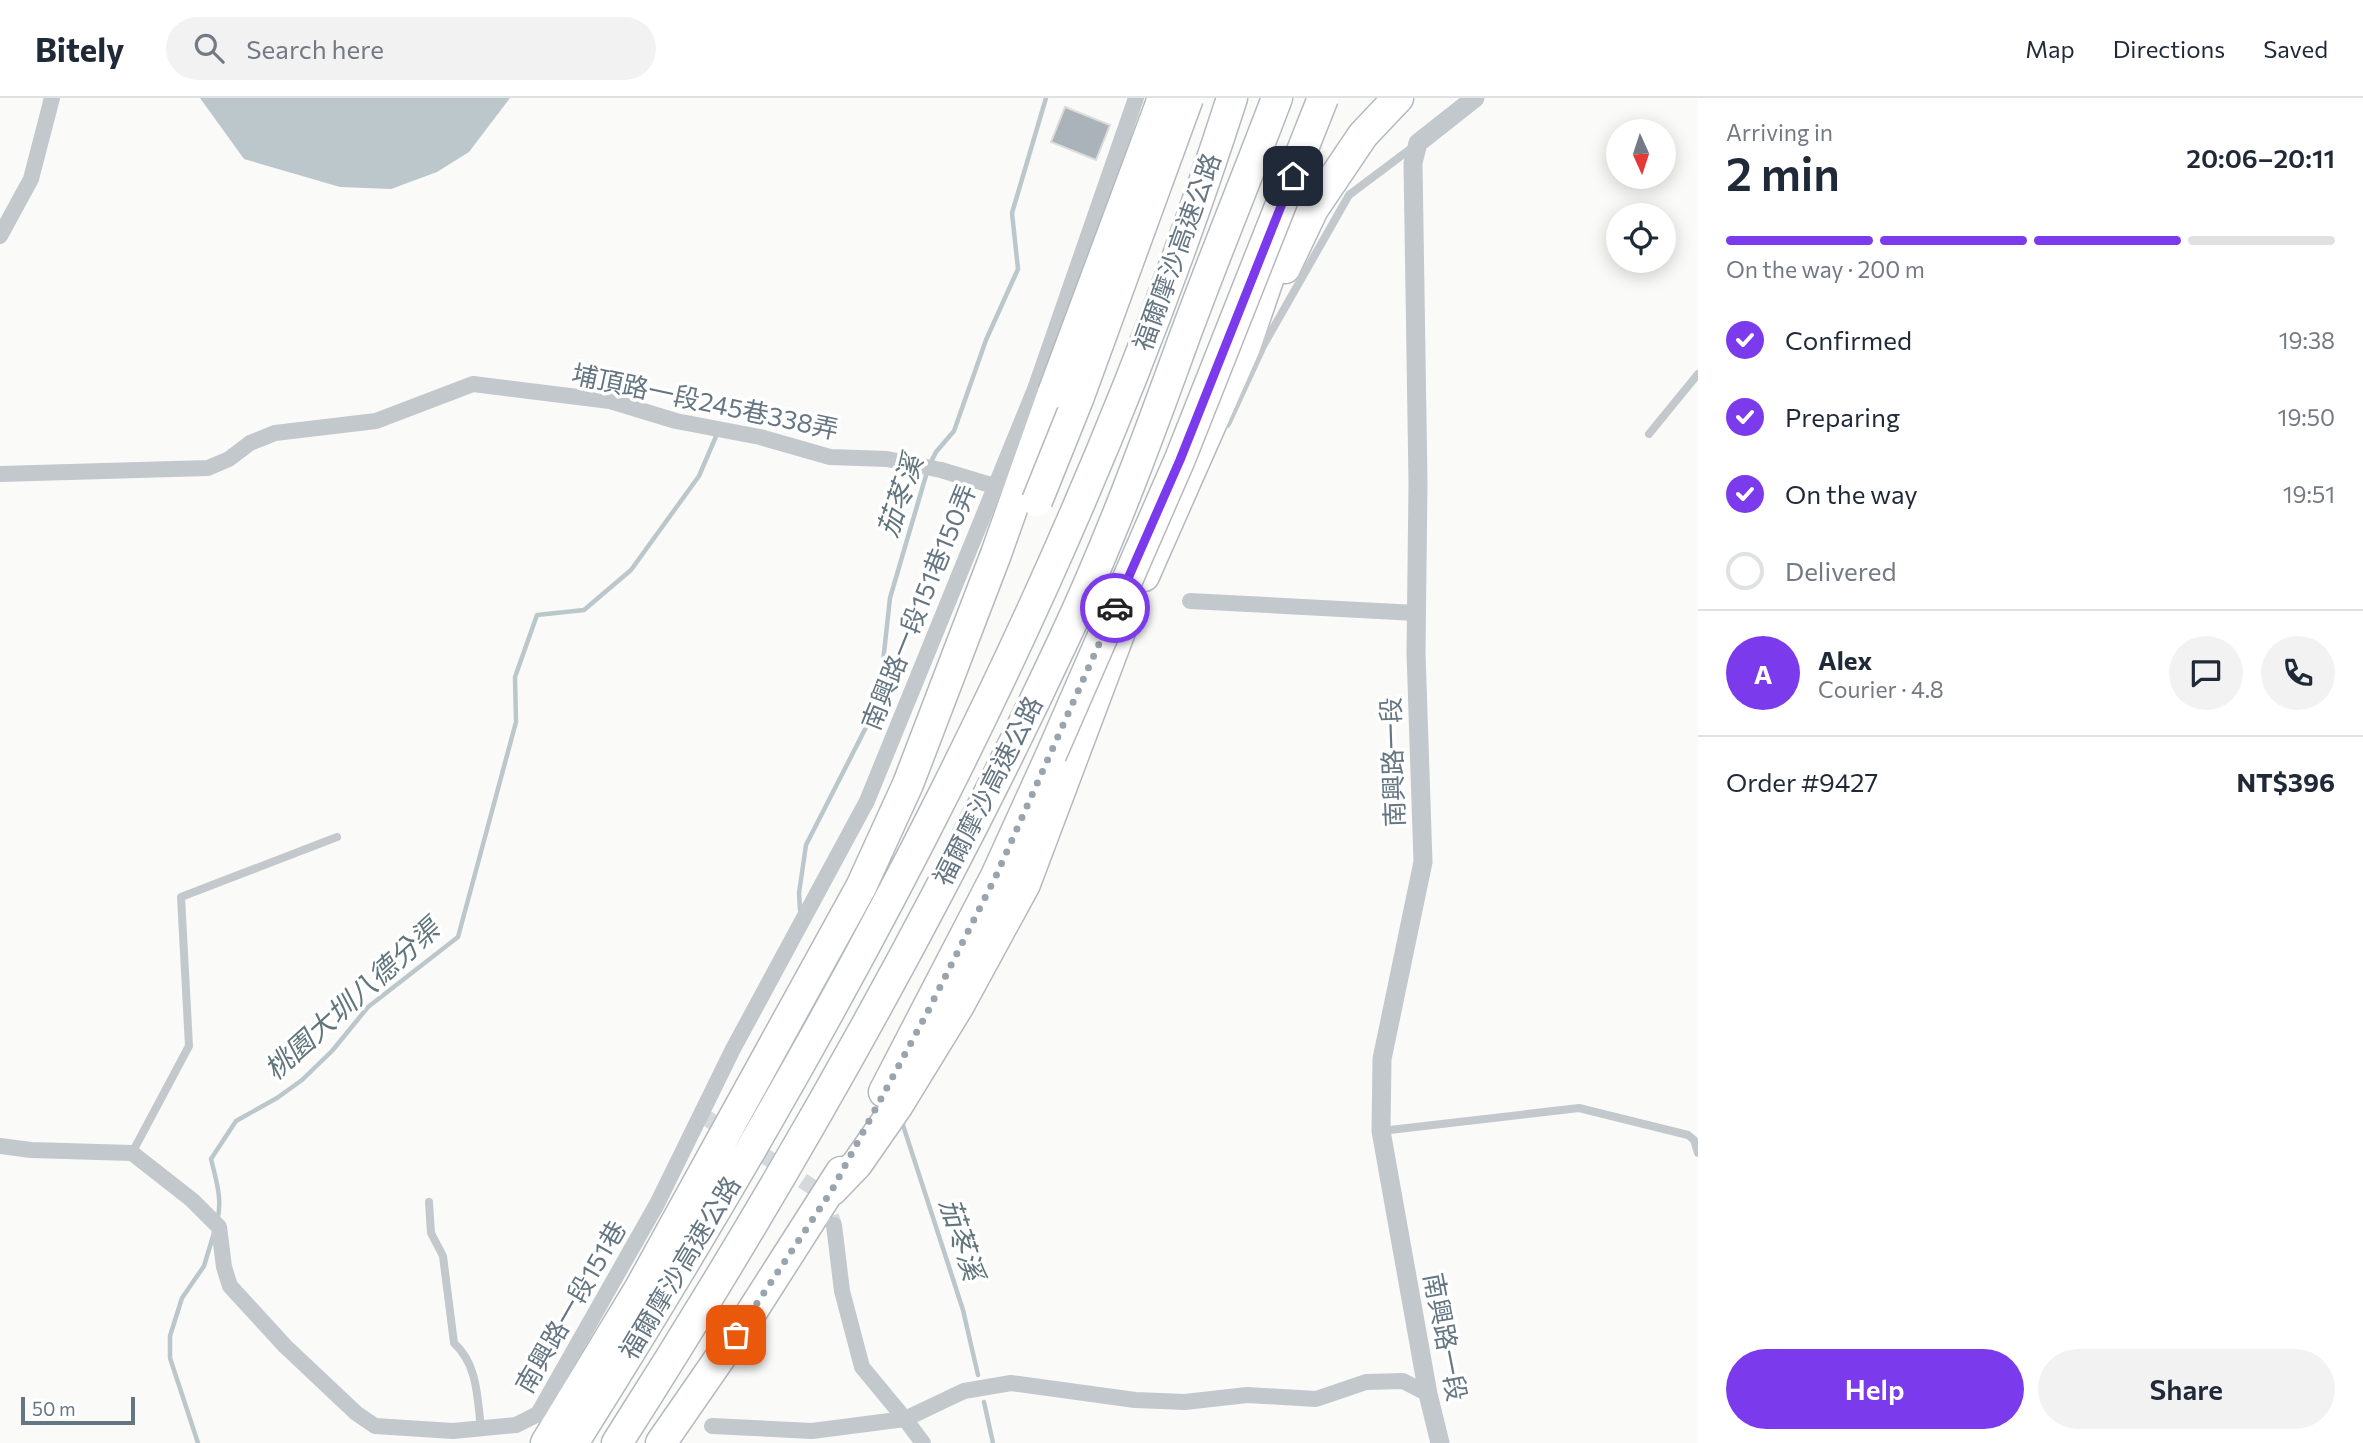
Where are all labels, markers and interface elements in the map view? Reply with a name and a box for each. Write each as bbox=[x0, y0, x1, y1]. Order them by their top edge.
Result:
search box bbox=[166, 17, 656, 80]
text: Bitely bbox=[35, 28, 124, 69]
icon: search bbox=[190, 29, 228, 67]
text: Search here bbox=[246, 33, 384, 64]
text: Map bbox=[2025, 34, 2075, 63]
text: Directions bbox=[2113, 34, 2225, 63]
text: Saved bbox=[2263, 34, 2328, 63]
text: Arriving in bbox=[1726, 118, 1833, 146]
north arrow bbox=[1606, 119, 1676, 189]
map controls bbox=[1606, 119, 1676, 273]
text: 20:06–20:11 bbox=[2186, 142, 2335, 173]
text: 2 min bbox=[1726, 144, 1840, 200]
pin bbox=[1263, 146, 1323, 206]
street label: 福爾摩沙高速公路 bbox=[1125, 148, 1226, 355]
icon: home bbox=[1274, 157, 1312, 195]
button: locate bbox=[1606, 203, 1676, 273]
text: On the way · 200 m bbox=[1726, 255, 1925, 283]
icon: check bbox=[1726, 321, 1764, 359]
text: Confirmed bbox=[1785, 324, 1912, 355]
text: 19:38 bbox=[2279, 326, 2335, 354]
street label: 埔頂路一段245巷338弄 bbox=[569, 357, 842, 444]
icon: check bbox=[1726, 398, 1764, 436]
text: Preparing bbox=[1785, 401, 1900, 432]
text: 19:50 bbox=[2278, 403, 2335, 431]
water label: 茄苳溪 bbox=[869, 447, 930, 541]
icon: check bbox=[1726, 475, 1764, 513]
text: On the way bbox=[1785, 478, 1918, 509]
street label: 南興路一段151巷150弄 bbox=[854, 479, 981, 734]
text: 19:51 bbox=[2283, 480, 2335, 508]
text: Delivered bbox=[1785, 555, 1896, 586]
courier bbox=[1080, 573, 1150, 643]
icon: car bbox=[1096, 589, 1134, 627]
button: chat bbox=[2169, 636, 2243, 710]
button: phone bbox=[2261, 636, 2335, 710]
text: Alex bbox=[1818, 644, 1872, 675]
text: A bbox=[1754, 658, 1772, 689]
text: Courier · 4.8 bbox=[1818, 675, 1944, 703]
street label: 福爾摩沙高速公路 bbox=[926, 691, 1048, 890]
street label: 南興路一段 bbox=[1374, 697, 1409, 828]
text: Order #9427 bbox=[1726, 766, 1878, 797]
text: NT$396 bbox=[2237, 766, 2335, 797]
water label: 桃園大圳八德分渠 bbox=[257, 908, 449, 1086]
street label: 福爾摩沙高速公路 bbox=[612, 1170, 746, 1364]
water label: 茄苳溪 bbox=[934, 1193, 993, 1288]
street label: 南興路一段151巷 bbox=[508, 1215, 631, 1398]
street label: 南興路一段 bbox=[1419, 1270, 1474, 1403]
pin bbox=[706, 1305, 766, 1365]
icon: bag bbox=[717, 1316, 755, 1354]
button: Help bbox=[1726, 1349, 2024, 1429]
button: Share bbox=[2038, 1349, 2335, 1429]
scale bar bbox=[21, 1394, 135, 1426]
text: 50 m bbox=[32, 1397, 76, 1420]

